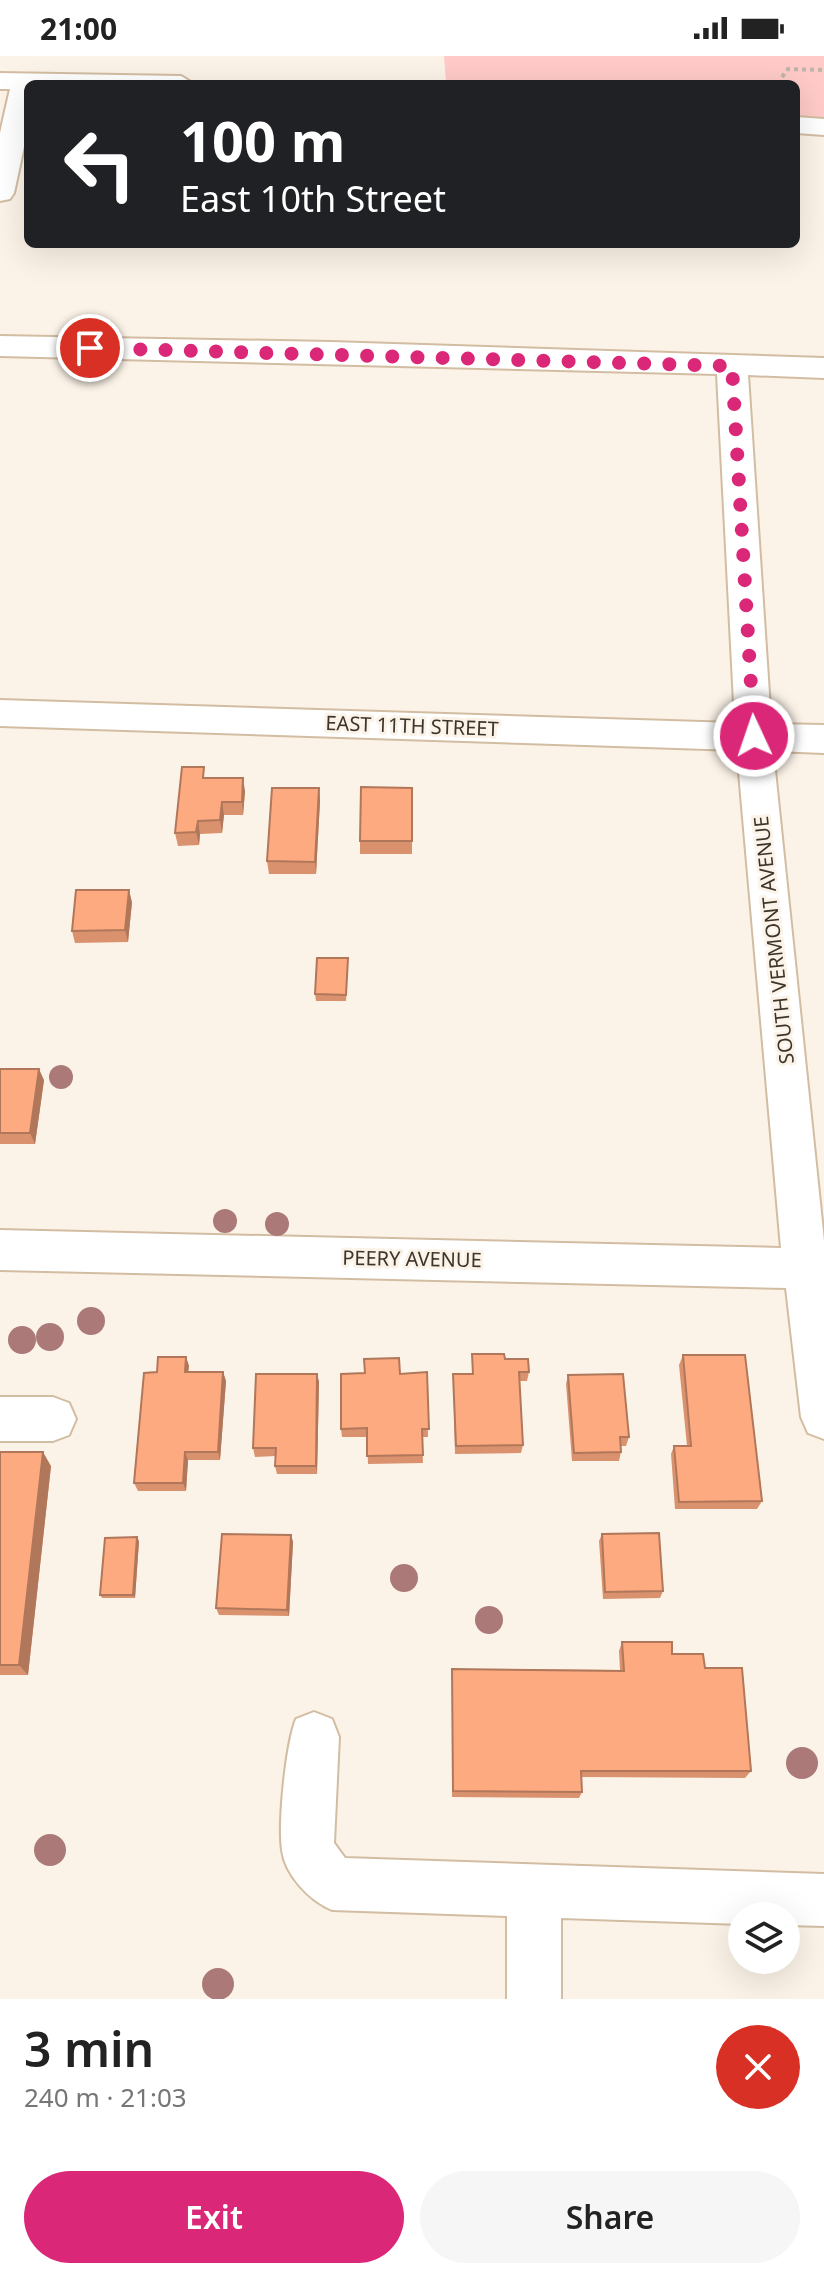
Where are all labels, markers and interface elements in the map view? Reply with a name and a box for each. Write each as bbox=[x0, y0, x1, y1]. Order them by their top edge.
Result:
text: 21:00 bbox=[40, 8, 117, 49]
text: 100 m bbox=[180, 102, 345, 178]
icon: left bbox=[48, 112, 152, 216]
text: East 10th Street bbox=[180, 174, 446, 223]
pin bbox=[56, 314, 124, 382]
icon: arrive bbox=[68, 326, 112, 370]
position arrow bbox=[712, 694, 796, 778]
street label: EAST 11TH STREET bbox=[325, 709, 499, 742]
street label: SOUTH VERMONT AVENUE bbox=[747, 815, 800, 1065]
street label: PEERY AVENUE bbox=[342, 1244, 482, 1273]
map controls bbox=[728, 1902, 800, 1974]
button: layers bbox=[728, 1902, 800, 1974]
text: 3 min bbox=[24, 2016, 154, 2081]
button: close bbox=[716, 2025, 800, 2109]
text: 240 m · 21:03 bbox=[24, 2079, 187, 2115]
button: Exit bbox=[24, 2171, 404, 2263]
button: Share bbox=[420, 2171, 800, 2263]

